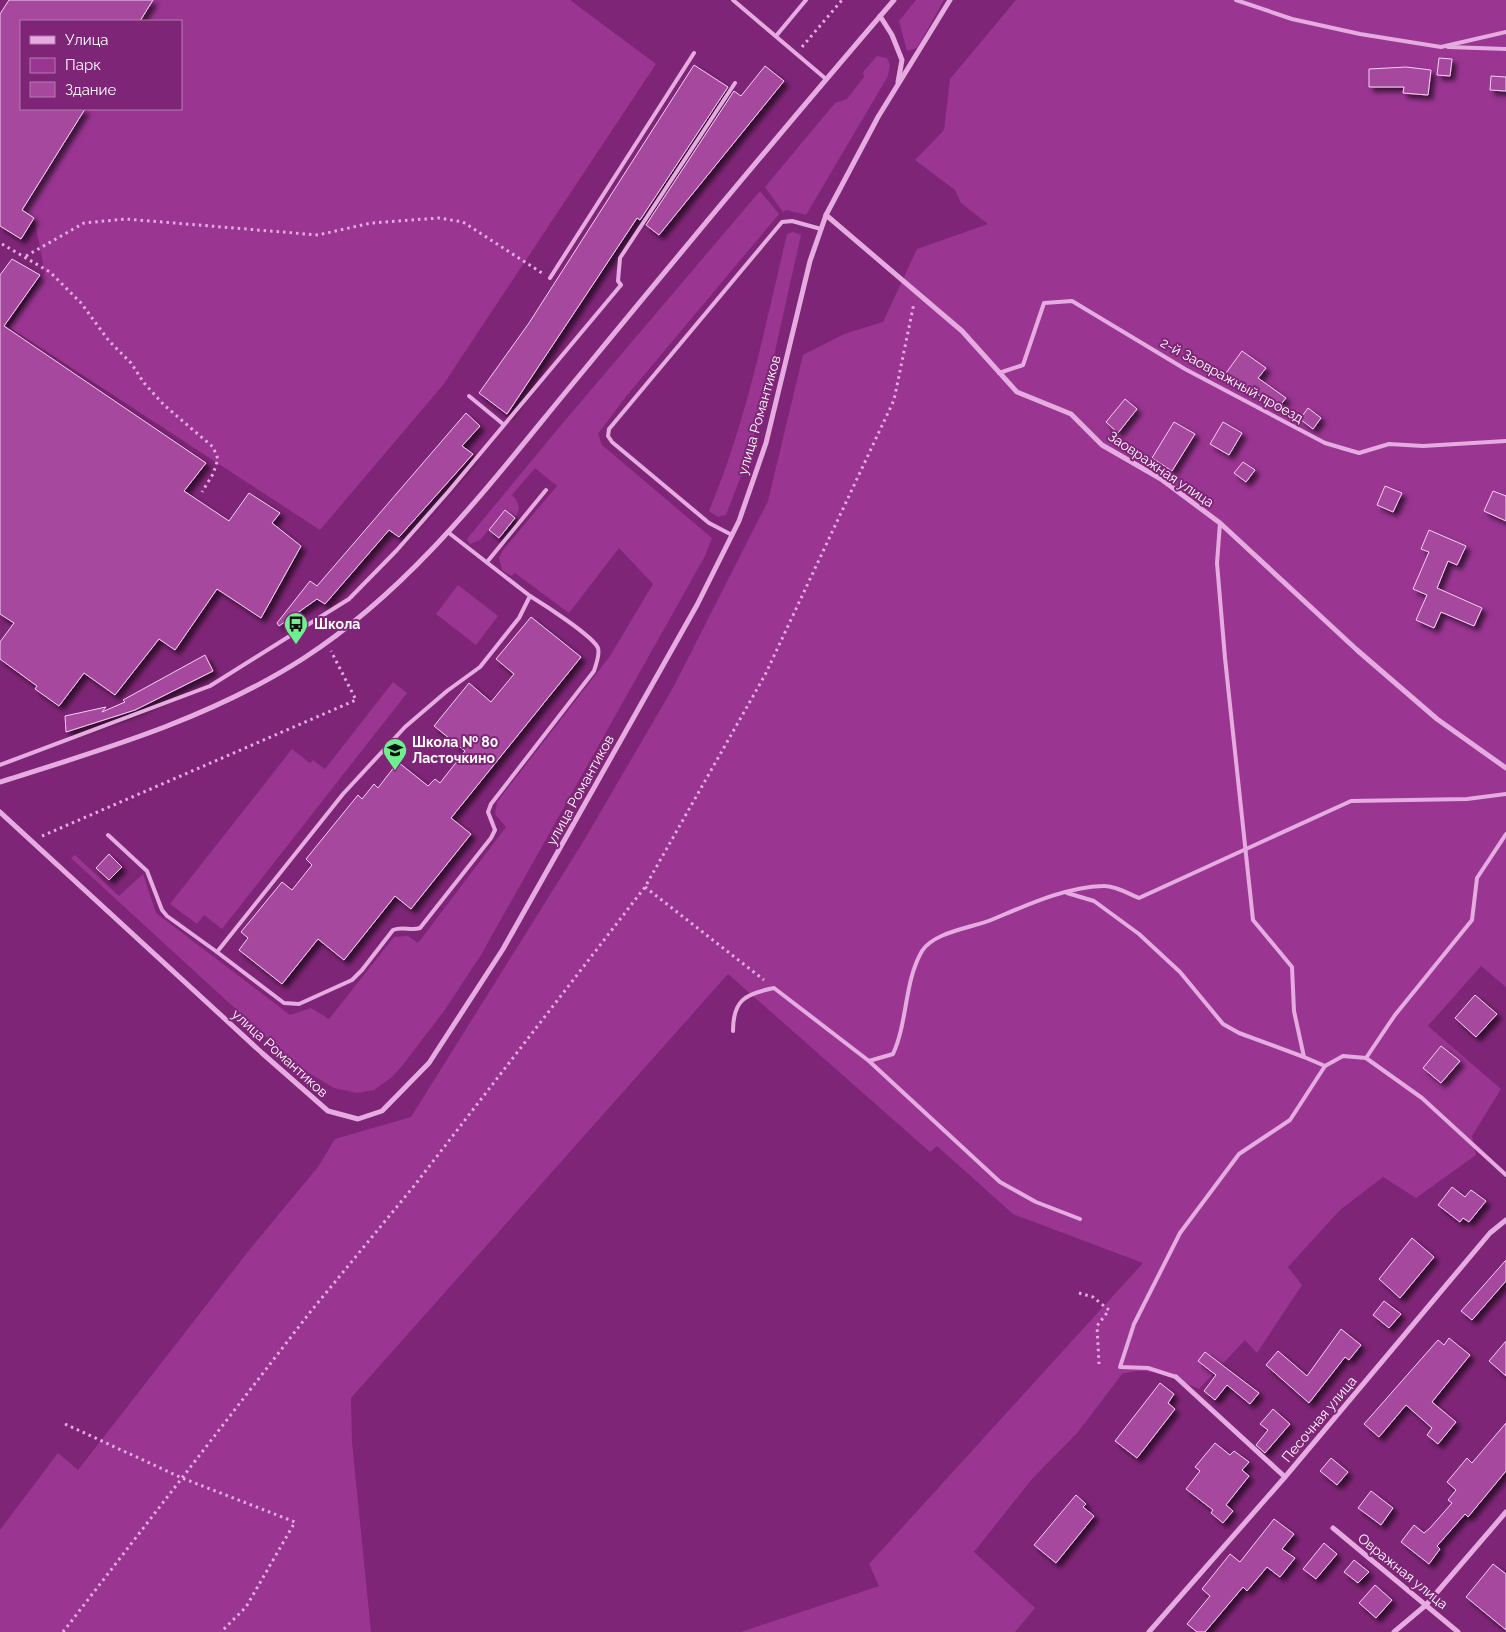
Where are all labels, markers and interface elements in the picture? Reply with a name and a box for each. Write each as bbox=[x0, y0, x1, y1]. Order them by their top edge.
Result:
legend bbox=[20, 20, 182, 110]
text: Улица bbox=[65, 31, 109, 49]
text: Парк bbox=[65, 56, 101, 74]
text: Здание bbox=[65, 81, 117, 99]
street label: 2-й Заовражный проезд bbox=[1158, 334, 1306, 426]
street label: улица Романтиков bbox=[734, 353, 784, 477]
street label: Заовражная улица bbox=[1105, 428, 1217, 510]
bus stop icon: Школа bbox=[283, 611, 309, 645]
place label: Школа bbox=[314, 616, 360, 632]
street label: улица Романтиков bbox=[543, 732, 617, 848]
place label: Школа № 80 Ласточкино bbox=[412, 734, 498, 766]
school or university icon: Школа № 80 Ласточкино bbox=[382, 737, 408, 771]
street label: улица Романтиков bbox=[229, 1006, 331, 1100]
street label: Песочная улица bbox=[1278, 1373, 1360, 1465]
street label: Овражная улица bbox=[1355, 1530, 1451, 1612]

